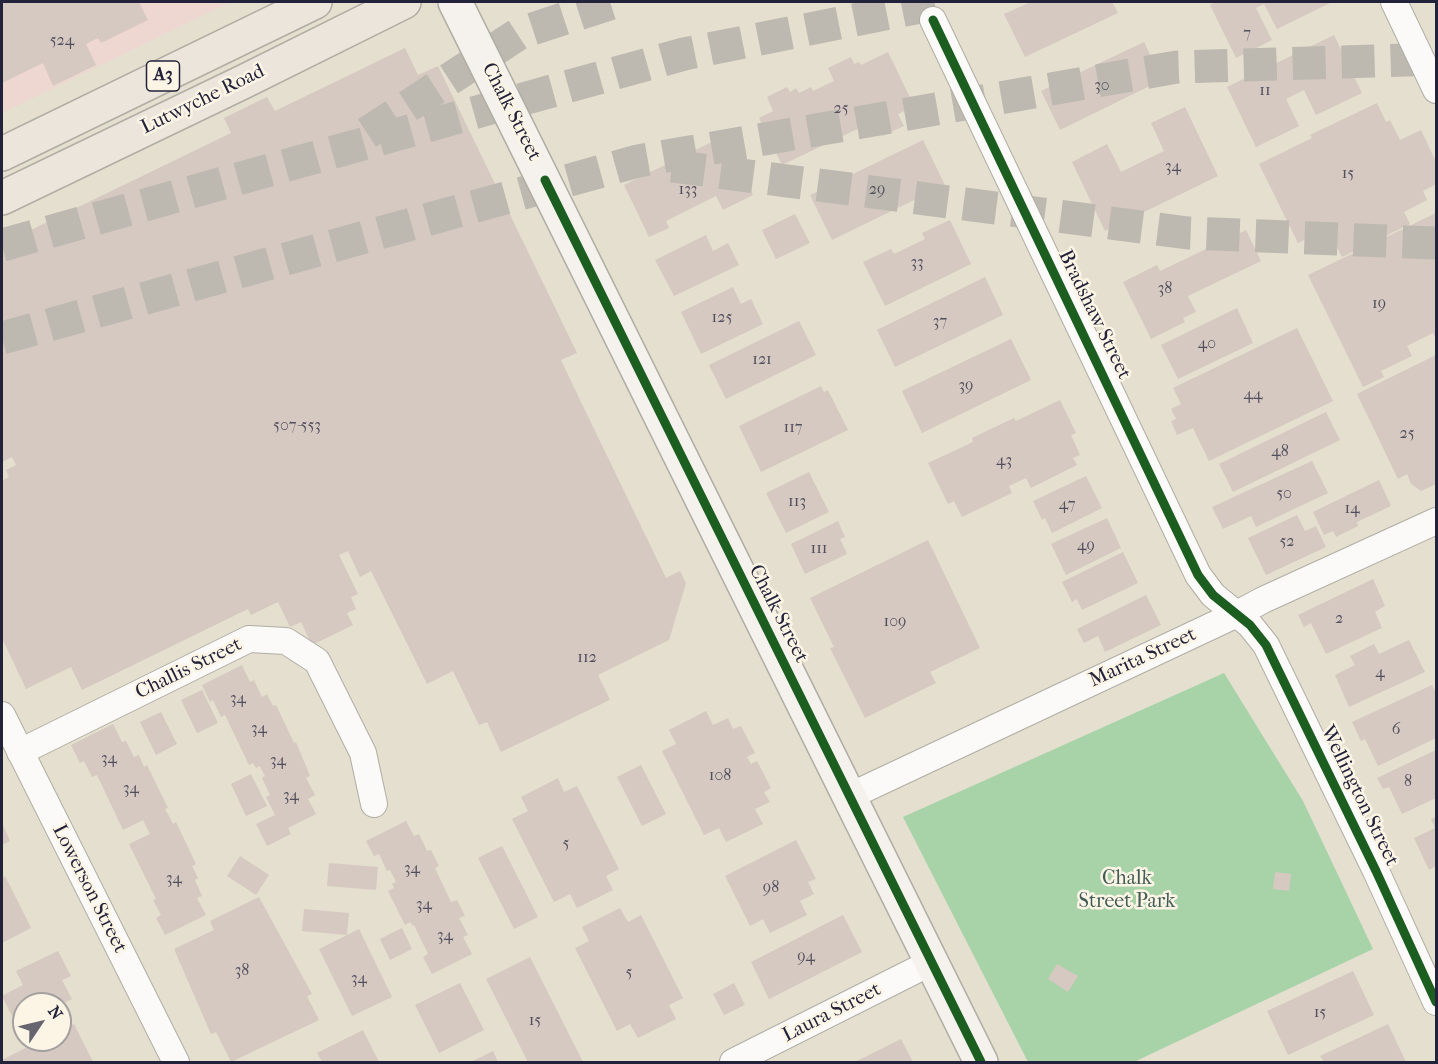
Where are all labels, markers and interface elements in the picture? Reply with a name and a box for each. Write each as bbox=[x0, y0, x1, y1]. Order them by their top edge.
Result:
house number: 7 bbox=[1243, 24, 1251, 44]
house number: 524 bbox=[50, 31, 74, 51]
street label: Chalk Street bbox=[476, 59, 546, 165]
street label: Lutwyche Road bbox=[137, 60, 269, 140]
road number: A3 bbox=[146, 61, 180, 91]
house number: 30 bbox=[1094, 76, 1110, 96]
house number: 11 bbox=[1259, 81, 1271, 101]
house number: 25 bbox=[833, 99, 849, 119]
house number: 34 bbox=[1165, 157, 1181, 177]
house number: 15 bbox=[1342, 164, 1354, 184]
house number: 133 bbox=[679, 180, 697, 200]
house number: 29 bbox=[869, 180, 885, 200]
street label: Bradshaw Street bbox=[1052, 246, 1136, 384]
house number: 33 bbox=[910, 253, 924, 273]
house number: 38 bbox=[1158, 279, 1172, 299]
house number: 19 bbox=[1372, 294, 1386, 314]
house number: 125 bbox=[712, 308, 732, 328]
house number: 37 bbox=[933, 312, 947, 332]
house number: 40 bbox=[1198, 334, 1216, 354]
house number: 121 bbox=[752, 350, 772, 370]
house number: 39 bbox=[959, 376, 973, 396]
house number: 44 bbox=[1244, 385, 1262, 405]
house number: 507-553 bbox=[273, 416, 321, 436]
house number: 117 bbox=[783, 418, 803, 438]
house number: 25 bbox=[1399, 424, 1415, 444]
house number: 48 bbox=[1271, 442, 1289, 462]
house number: 43 bbox=[996, 451, 1012, 471]
house number: 50 bbox=[1276, 484, 1292, 504]
house number: 113 bbox=[788, 492, 806, 512]
house number: 47 bbox=[1059, 495, 1075, 515]
house number: 14 bbox=[1344, 499, 1360, 519]
house number: 52 bbox=[1279, 532, 1295, 552]
house number: 49 bbox=[1077, 536, 1095, 556]
house number: 111 bbox=[810, 539, 828, 559]
street label: Chalk Street bbox=[743, 561, 813, 667]
house number: 2 bbox=[1335, 609, 1343, 629]
house number: 109 bbox=[884, 612, 906, 632]
street label: Marita Street bbox=[1086, 623, 1200, 693]
street label: Challis Street bbox=[132, 633, 246, 705]
house number: 112 bbox=[577, 648, 597, 668]
house number: 4 bbox=[1375, 663, 1385, 683]
house number: 34 bbox=[230, 689, 246, 709]
house number: 34 bbox=[251, 719, 267, 739]
house number: 6 bbox=[1392, 720, 1400, 740]
street label: Wellington Street bbox=[1315, 722, 1403, 870]
house number: 34 bbox=[101, 749, 117, 769]
house number: 34 bbox=[270, 751, 286, 771]
house number: 108 bbox=[709, 766, 731, 786]
house number: 8 bbox=[1404, 772, 1412, 792]
house number: 34 bbox=[123, 779, 139, 799]
house number: 34 bbox=[283, 786, 299, 806]
street label: Lowerson Street bbox=[46, 821, 132, 957]
house number: 5 bbox=[563, 834, 569, 854]
house number: 34 bbox=[404, 859, 420, 879]
park label: Chalk Street Park bbox=[1079, 867, 1175, 914]
house number: 34 bbox=[166, 869, 182, 889]
house number: 98 bbox=[763, 878, 779, 898]
house number: 34 bbox=[416, 895, 432, 915]
house number: 34 bbox=[437, 926, 453, 946]
house number: 94 bbox=[797, 947, 815, 967]
house number: 38 bbox=[235, 961, 249, 981]
house number: 5 bbox=[626, 963, 632, 983]
house number: 34 bbox=[351, 969, 367, 989]
street label: Laura Street bbox=[779, 978, 885, 1048]
north arrow bbox=[12, 992, 72, 1052]
text: N bbox=[44, 1002, 67, 1023]
house number: 15 bbox=[1314, 1003, 1326, 1023]
house number: 15 bbox=[529, 1011, 541, 1031]

